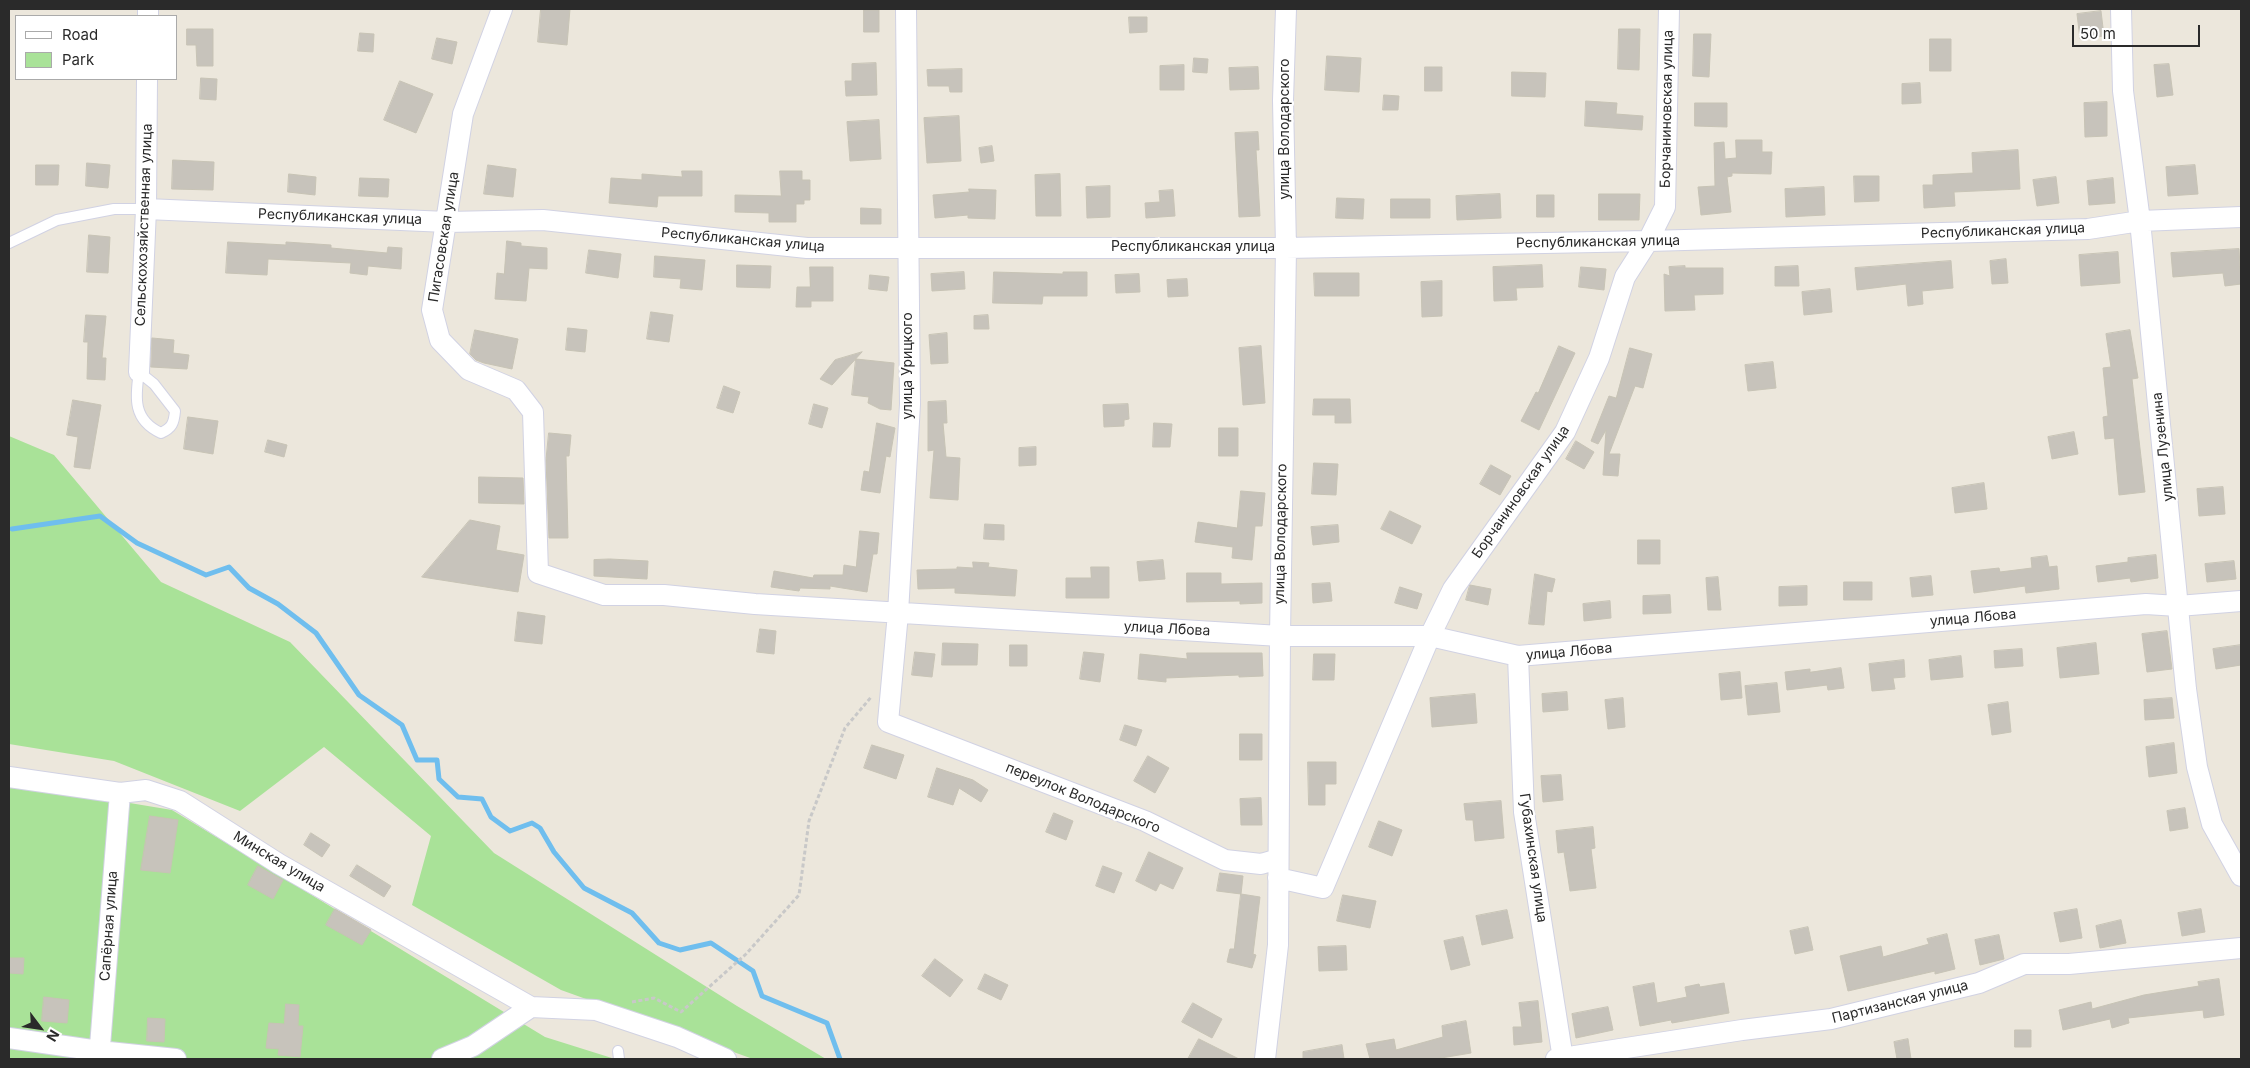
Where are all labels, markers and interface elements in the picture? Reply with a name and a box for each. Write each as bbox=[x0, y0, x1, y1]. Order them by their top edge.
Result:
legend bbox=[15, 15, 178, 80]
scale bar bbox=[2075, 15, 2202, 47]
text: 50 m bbox=[2080, 24, 2116, 43]
text: Road bbox=[62, 25, 98, 44]
street label: Борчаниновская улица bbox=[1657, 30, 1677, 188]
text: Park bbox=[62, 50, 94, 69]
street label: улица Володарского bbox=[1277, 59, 1293, 199]
street label: Сельскохозяйственная улица bbox=[132, 123, 156, 327]
street label: Пигасовская улица bbox=[425, 171, 463, 303]
street label: Республиканская улица bbox=[258, 206, 422, 228]
street label: Республиканская улица bbox=[1921, 220, 2085, 242]
street label: Республиканская улица bbox=[660, 224, 826, 256]
street label: Республиканская улица bbox=[1516, 232, 1680, 252]
street label: Республиканская улица bbox=[1111, 239, 1275, 255]
street label: улица Урицкого bbox=[900, 312, 916, 420]
street label: улица Лузенина bbox=[2149, 392, 2177, 502]
street label: Борчаниновская улица bbox=[1469, 422, 1573, 562]
street label: улица Володарского bbox=[1271, 463, 1291, 605]
street label: улица Лбова bbox=[1929, 606, 2017, 630]
street label: улица Лбова bbox=[1123, 618, 1211, 640]
street label: улица Лбова bbox=[1525, 640, 1613, 664]
street label: переулок Володарского bbox=[1003, 759, 1163, 837]
street label: Губахинская улица bbox=[1516, 792, 1550, 924]
street label: Минская улица bbox=[230, 828, 328, 896]
street label: Сапёрная улица bbox=[97, 870, 121, 982]
street label: Партизанская улица bbox=[1830, 977, 1970, 1027]
north arrow bbox=[15, 1003, 65, 1053]
text: N bbox=[43, 1027, 63, 1045]

